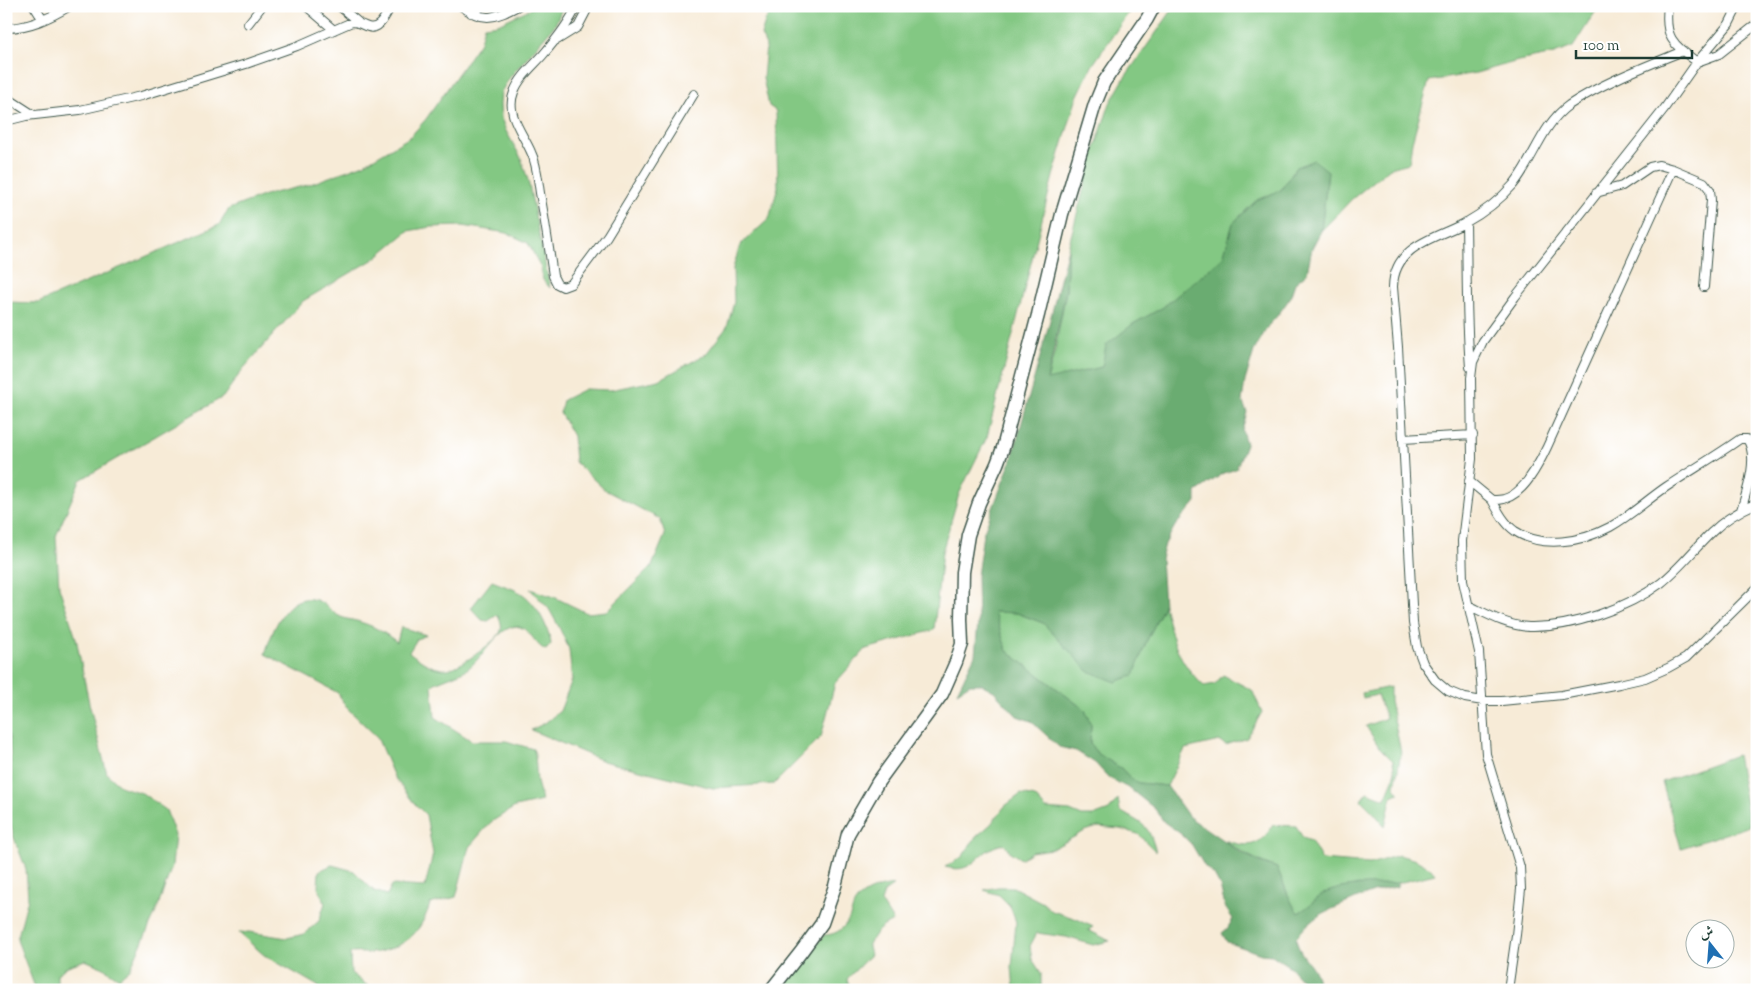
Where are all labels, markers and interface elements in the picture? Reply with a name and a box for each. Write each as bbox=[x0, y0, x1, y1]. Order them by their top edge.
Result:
scale bar bbox=[1576, 28, 1692, 60]
text: 100 m bbox=[1583, 36, 1620, 57]
north arrow bbox=[1686, 918, 1736, 968]
text: ش bbox=[1697, 922, 1716, 945]

